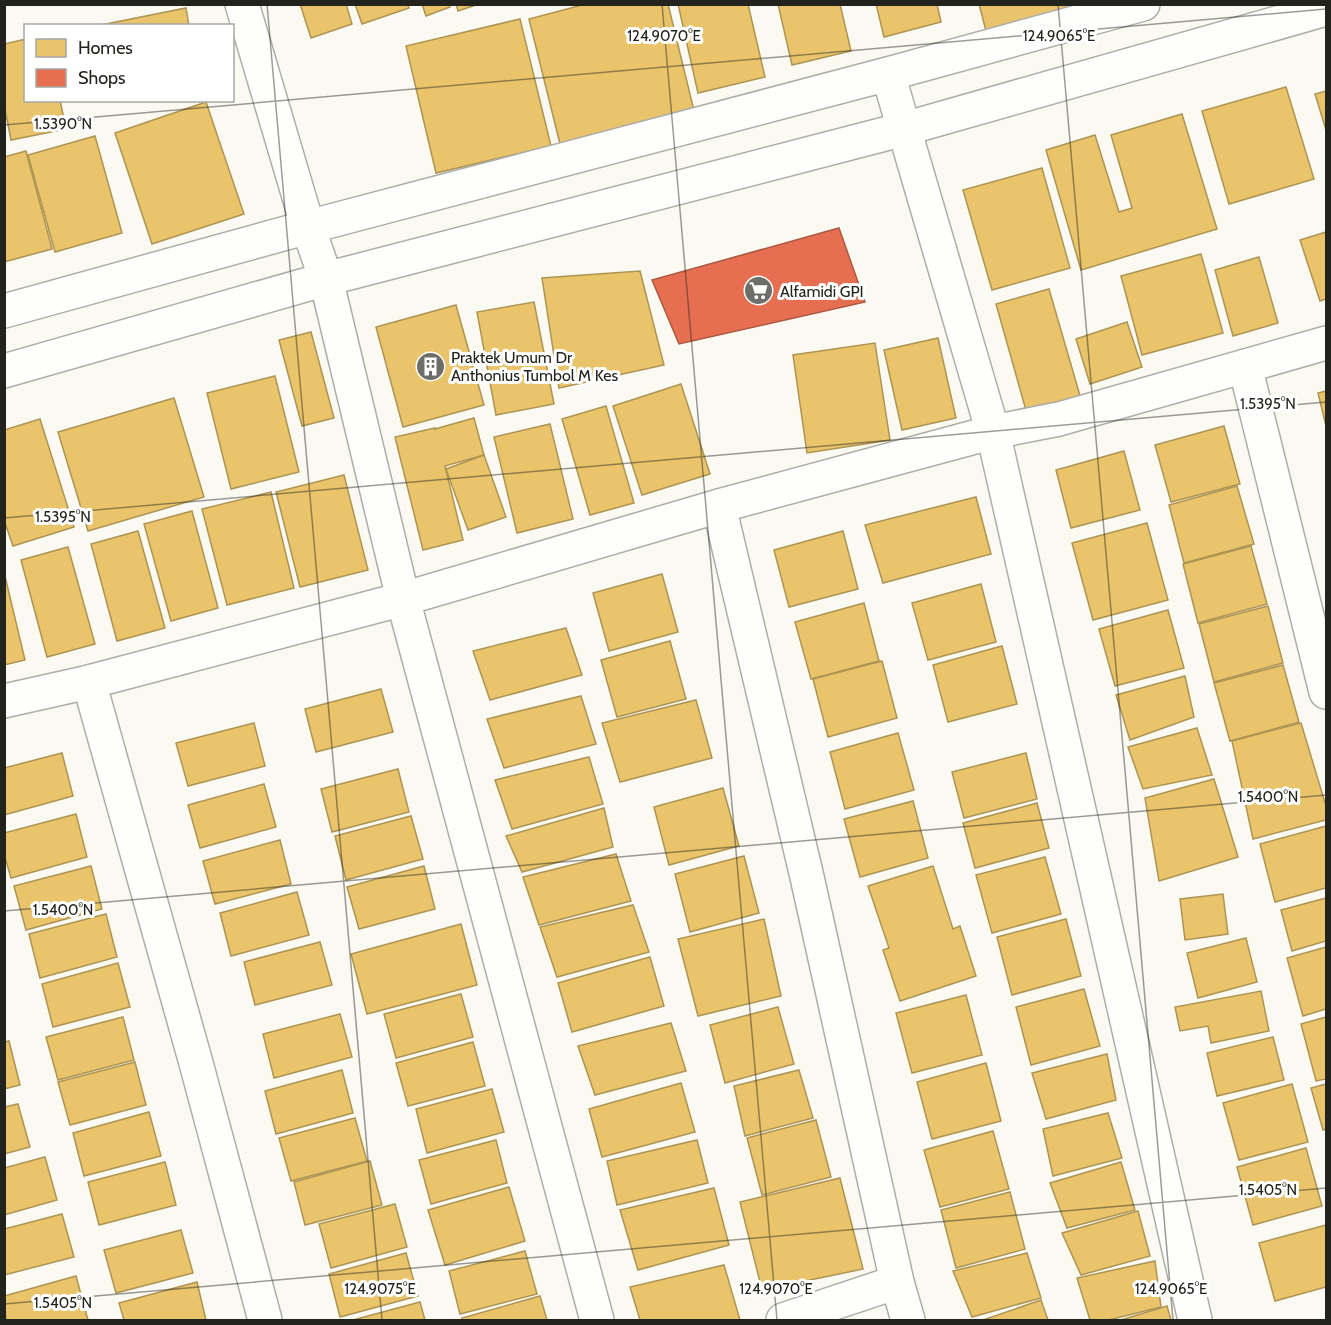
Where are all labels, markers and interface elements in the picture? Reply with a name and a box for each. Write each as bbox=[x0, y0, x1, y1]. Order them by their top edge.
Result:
legend bbox=[24, 24, 234, 102]
text: 124.9070°E bbox=[627, 27, 701, 45]
text: 124.9065°E bbox=[1023, 27, 1095, 45]
text: Homes bbox=[78, 37, 133, 59]
text: Shops bbox=[78, 67, 126, 89]
text: 1.5390°N bbox=[34, 115, 92, 133]
supermarket icon: Alfamidi GPI bbox=[743, 275, 775, 307]
place label: Alfamidi GPI bbox=[780, 282, 864, 301]
place label: Praktek Umum Dr Anthonius Tumbol M Kes bbox=[451, 348, 618, 385]
building icon: Praktek Umum Dr Anthonius Tumbol M Kes bbox=[414, 350, 446, 382]
text: 1.5395°N bbox=[1240, 395, 1296, 413]
text: 1.5395°N bbox=[35, 508, 91, 526]
text: 1.5400°N bbox=[1238, 788, 1298, 806]
text: 1.5400°N bbox=[33, 901, 93, 919]
text: 1.5405°N bbox=[1239, 1181, 1297, 1199]
text: 124.9075°E bbox=[344, 1280, 416, 1298]
text: 124.9070°E bbox=[739, 1280, 813, 1298]
text: 124.9065°E bbox=[1135, 1280, 1207, 1298]
text: 1.5405°N bbox=[34, 1294, 92, 1312]

